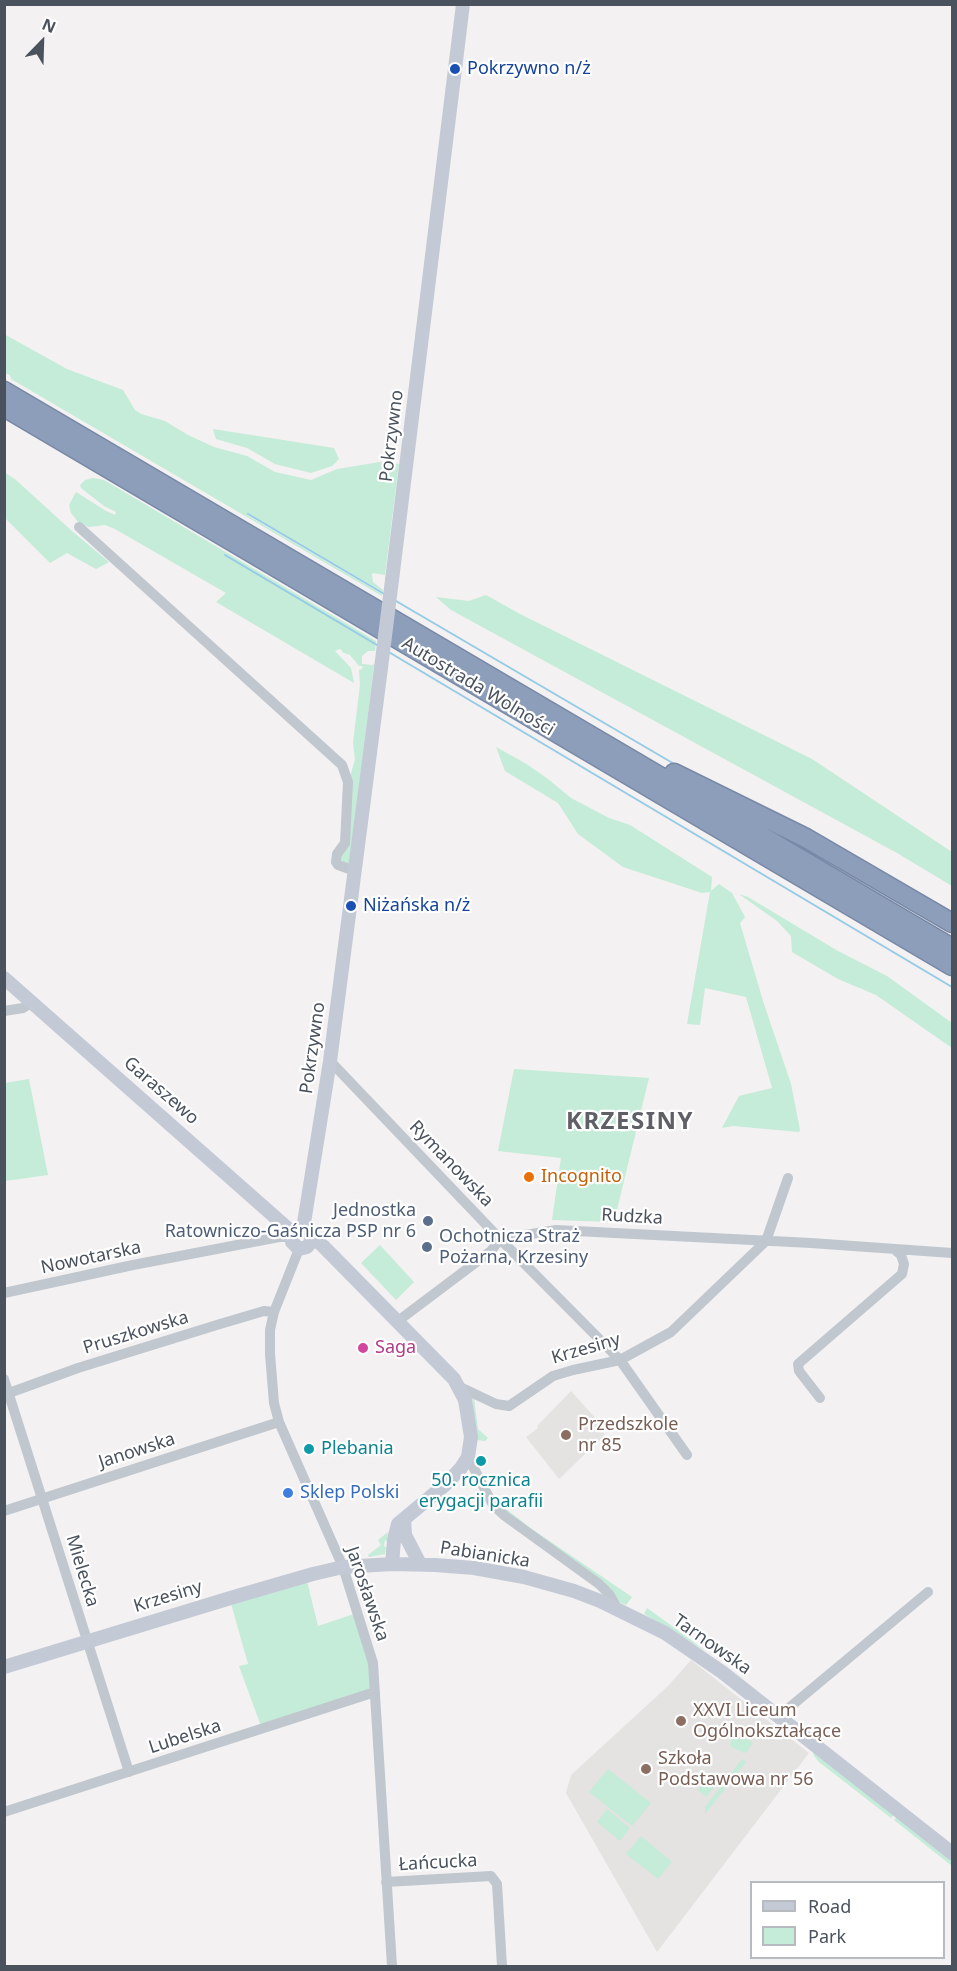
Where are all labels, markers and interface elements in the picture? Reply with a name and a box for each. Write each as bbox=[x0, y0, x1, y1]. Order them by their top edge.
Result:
north arrow bbox=[12, 12, 72, 72]
text: N bbox=[39, 13, 59, 38]
place label: Pokrzywno n/ż bbox=[467, 58, 591, 80]
marker: Pokrzywno n/ż bbox=[448, 62, 462, 76]
street label: Pokrzywno bbox=[376, 389, 408, 483]
street label: Autostrada Wolności bbox=[398, 633, 558, 741]
place label: Niżańska n/ż bbox=[363, 895, 470, 917]
marker: Niżańska n/ż bbox=[344, 899, 358, 913]
street label: Pokrzywno bbox=[296, 1001, 330, 1095]
street label: Garaszewo bbox=[119, 1053, 203, 1129]
district label: KRZESINY bbox=[566, 1108, 694, 1136]
street label: Rymanowska bbox=[405, 1116, 497, 1212]
place label: Incognito bbox=[541, 1166, 622, 1188]
marker: Incognito bbox=[522, 1170, 536, 1184]
place label: Jednostka Ratowniczo-Gaśnicza PSP nr 6 bbox=[165, 1200, 416, 1242]
street label: Rudzka bbox=[601, 1205, 663, 1229]
marker: Jednostka Ratowniczo-Gaśnicza PSP nr 6 bbox=[421, 1214, 435, 1228]
place label: Ochotnicza Straż Pożarna, Krzesiny bbox=[439, 1226, 588, 1268]
street label: Nowotarska bbox=[39, 1237, 143, 1279]
marker: Ochotnicza Straż Pożarna, Krzesiny bbox=[420, 1240, 434, 1254]
street label: Pruszkowska bbox=[81, 1307, 191, 1359]
street label: Krzesiny bbox=[549, 1329, 623, 1369]
place label: Saga bbox=[375, 1337, 416, 1359]
marker: Saga bbox=[356, 1341, 370, 1355]
place label: Przedszkole nr 85 bbox=[578, 1414, 678, 1456]
street label: Janowska bbox=[96, 1428, 178, 1474]
marker: Przedszkole nr 85 bbox=[559, 1428, 573, 1442]
place label: Plebania bbox=[321, 1438, 394, 1460]
marker: Plebania bbox=[302, 1442, 316, 1456]
marker: 50. rocznica erygacji parafii bbox=[474, 1454, 488, 1468]
place label: 50. rocznica erygacji parafii bbox=[419, 1470, 543, 1512]
place label: Sklep Polski bbox=[300, 1482, 399, 1504]
marker: Sklep Polski bbox=[281, 1486, 295, 1500]
street label: Mielecka bbox=[61, 1532, 103, 1610]
street label: Pabianicka bbox=[438, 1537, 532, 1573]
street label: Jarosławska bbox=[341, 1544, 393, 1644]
street label: Krzesiny bbox=[131, 1576, 205, 1618]
street label: Tarnowska bbox=[669, 1610, 755, 1680]
place label: XXVI Liceum Ogólnokształcące bbox=[693, 1700, 841, 1742]
marker: XXVI Liceum Ogólnokształcące bbox=[674, 1714, 688, 1728]
street label: Lubelska bbox=[146, 1715, 224, 1759]
place label: Szkoła Podstawowa nr 56 bbox=[658, 1748, 814, 1790]
marker: Szkoła Podstawowa nr 56 bbox=[639, 1762, 653, 1776]
street label: Łańcucka bbox=[398, 1850, 478, 1876]
legend bbox=[750, 1881, 945, 1959]
text: Road bbox=[808, 1894, 851, 1918]
text: Park bbox=[808, 1924, 846, 1948]

